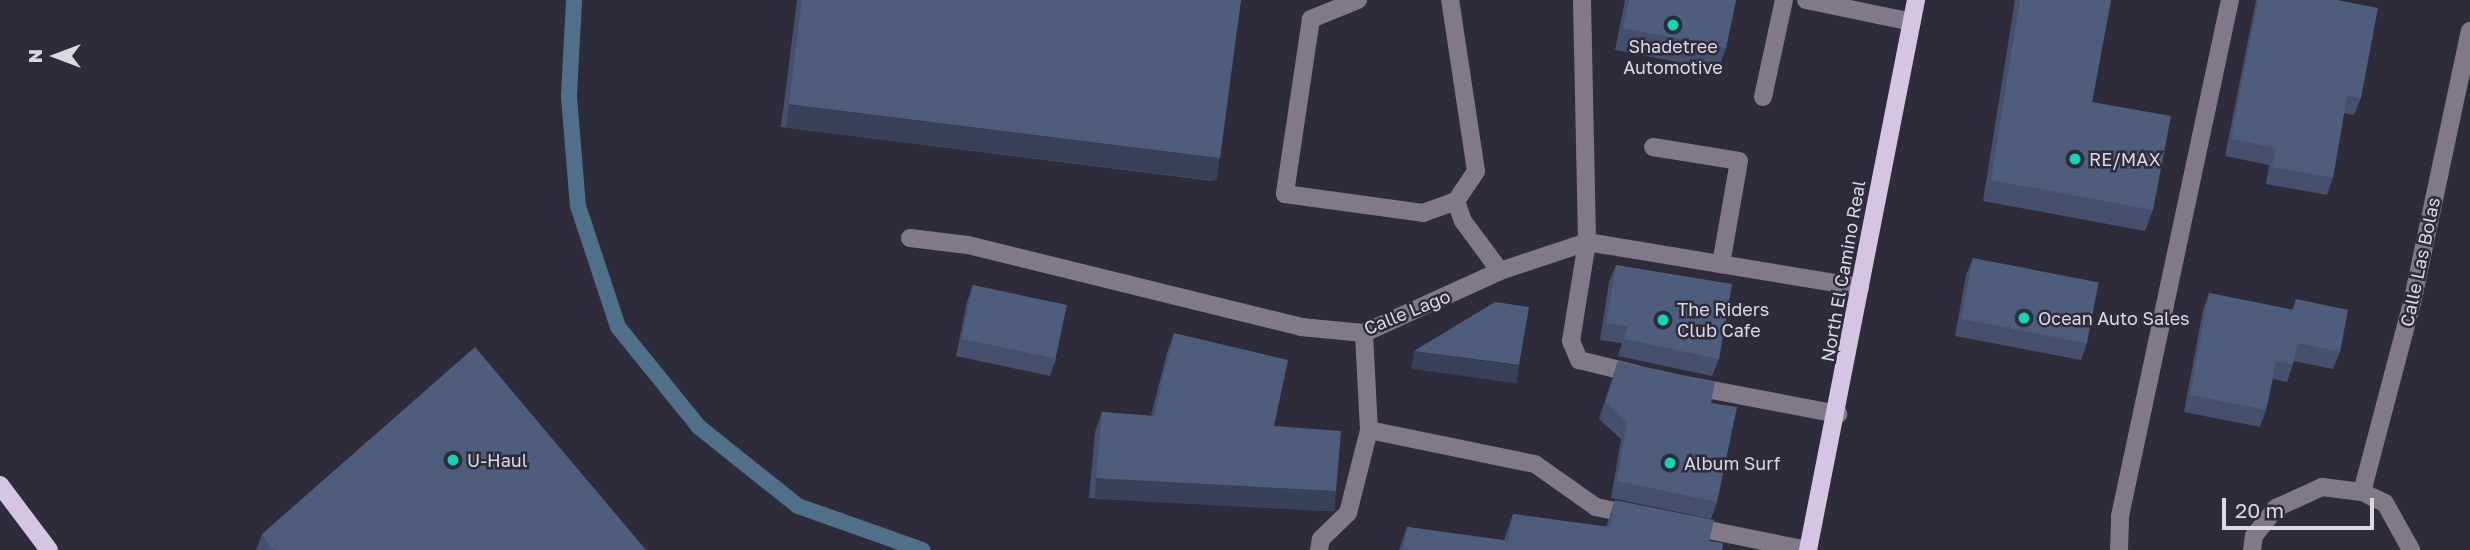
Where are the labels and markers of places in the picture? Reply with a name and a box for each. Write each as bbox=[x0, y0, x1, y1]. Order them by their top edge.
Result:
marker: Shadetree Automotive bbox=[1665, 17, 1681, 33]
place label: Shadetree Automotive bbox=[1623, 36, 1723, 78]
place label: RE/MAX bbox=[2089, 148, 2161, 170]
marker: RE/MAX bbox=[2067, 151, 2083, 167]
place label: The Riders Club Cafe bbox=[1677, 299, 1769, 342]
place label: Ocean Auto Sales bbox=[2038, 307, 2190, 329]
marker: Ocean Auto Sales bbox=[2016, 310, 2032, 326]
marker: The Riders Club Cafe bbox=[1655, 312, 1671, 328]
place label: U-Haul bbox=[467, 449, 527, 471]
marker: U-Haul bbox=[445, 452, 461, 468]
place label: Album Surf bbox=[1684, 452, 1780, 474]
marker: Album Surf bbox=[1662, 455, 1678, 471]

